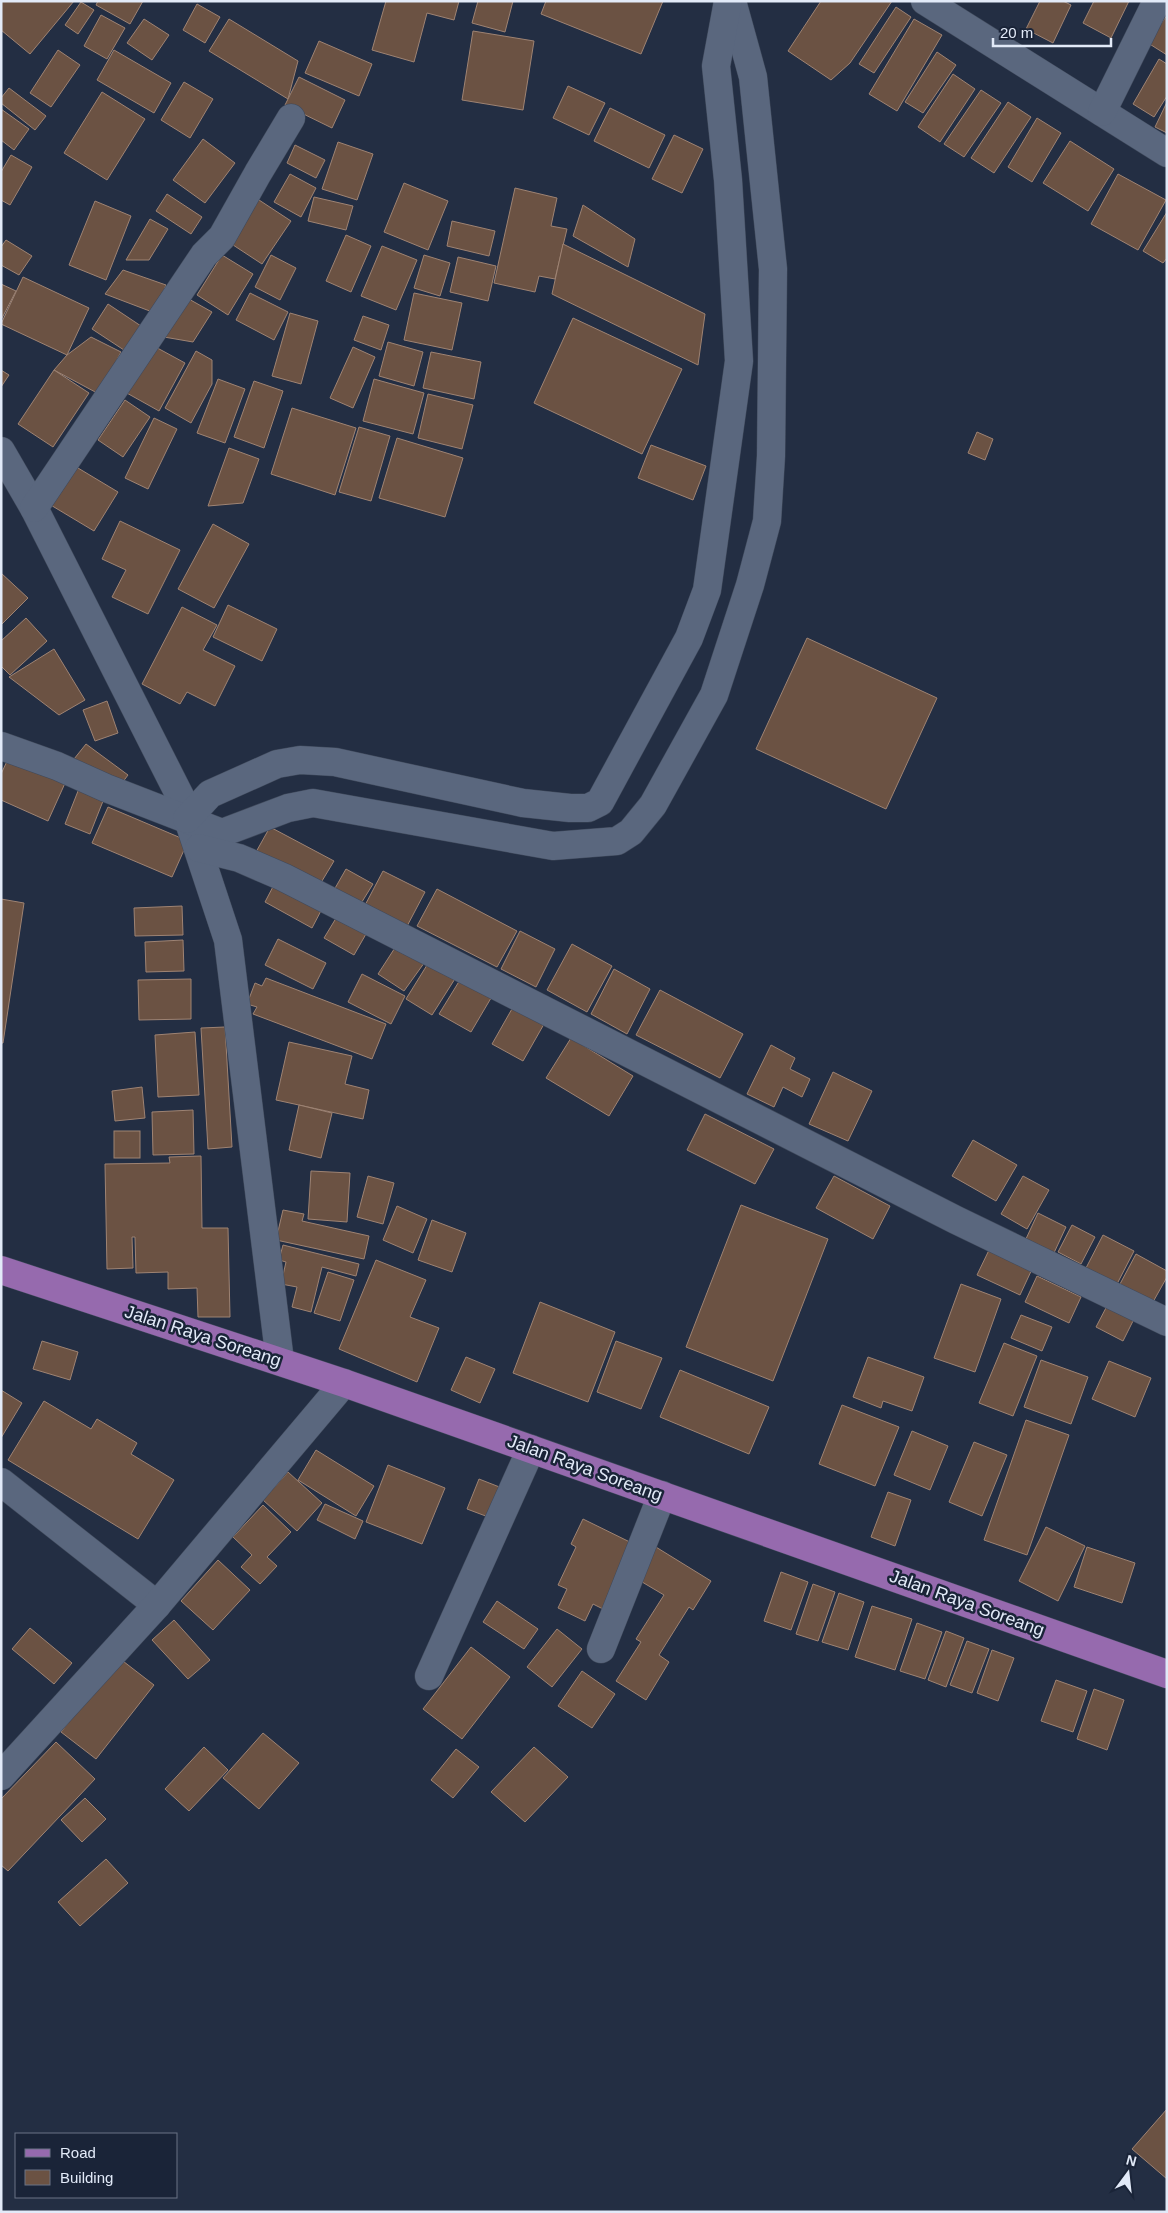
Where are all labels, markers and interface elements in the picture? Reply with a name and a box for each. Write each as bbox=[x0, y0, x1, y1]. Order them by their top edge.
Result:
scale bar bbox=[993, 15, 1110, 47]
text: 20 m bbox=[1000, 24, 1033, 41]
street label: Jalan Raya Soreang bbox=[122, 1301, 284, 1371]
street label: Jalan Raya Soreang bbox=[505, 1431, 665, 1505]
street label: Jalan Raya Soreang bbox=[887, 1566, 1047, 1640]
legend bbox=[15, 2133, 178, 2198]
text: Road bbox=[60, 2144, 96, 2161]
north arrow bbox=[1103, 2148, 1153, 2198]
text: N bbox=[1124, 2151, 1138, 2169]
text: Building bbox=[60, 2169, 113, 2186]

